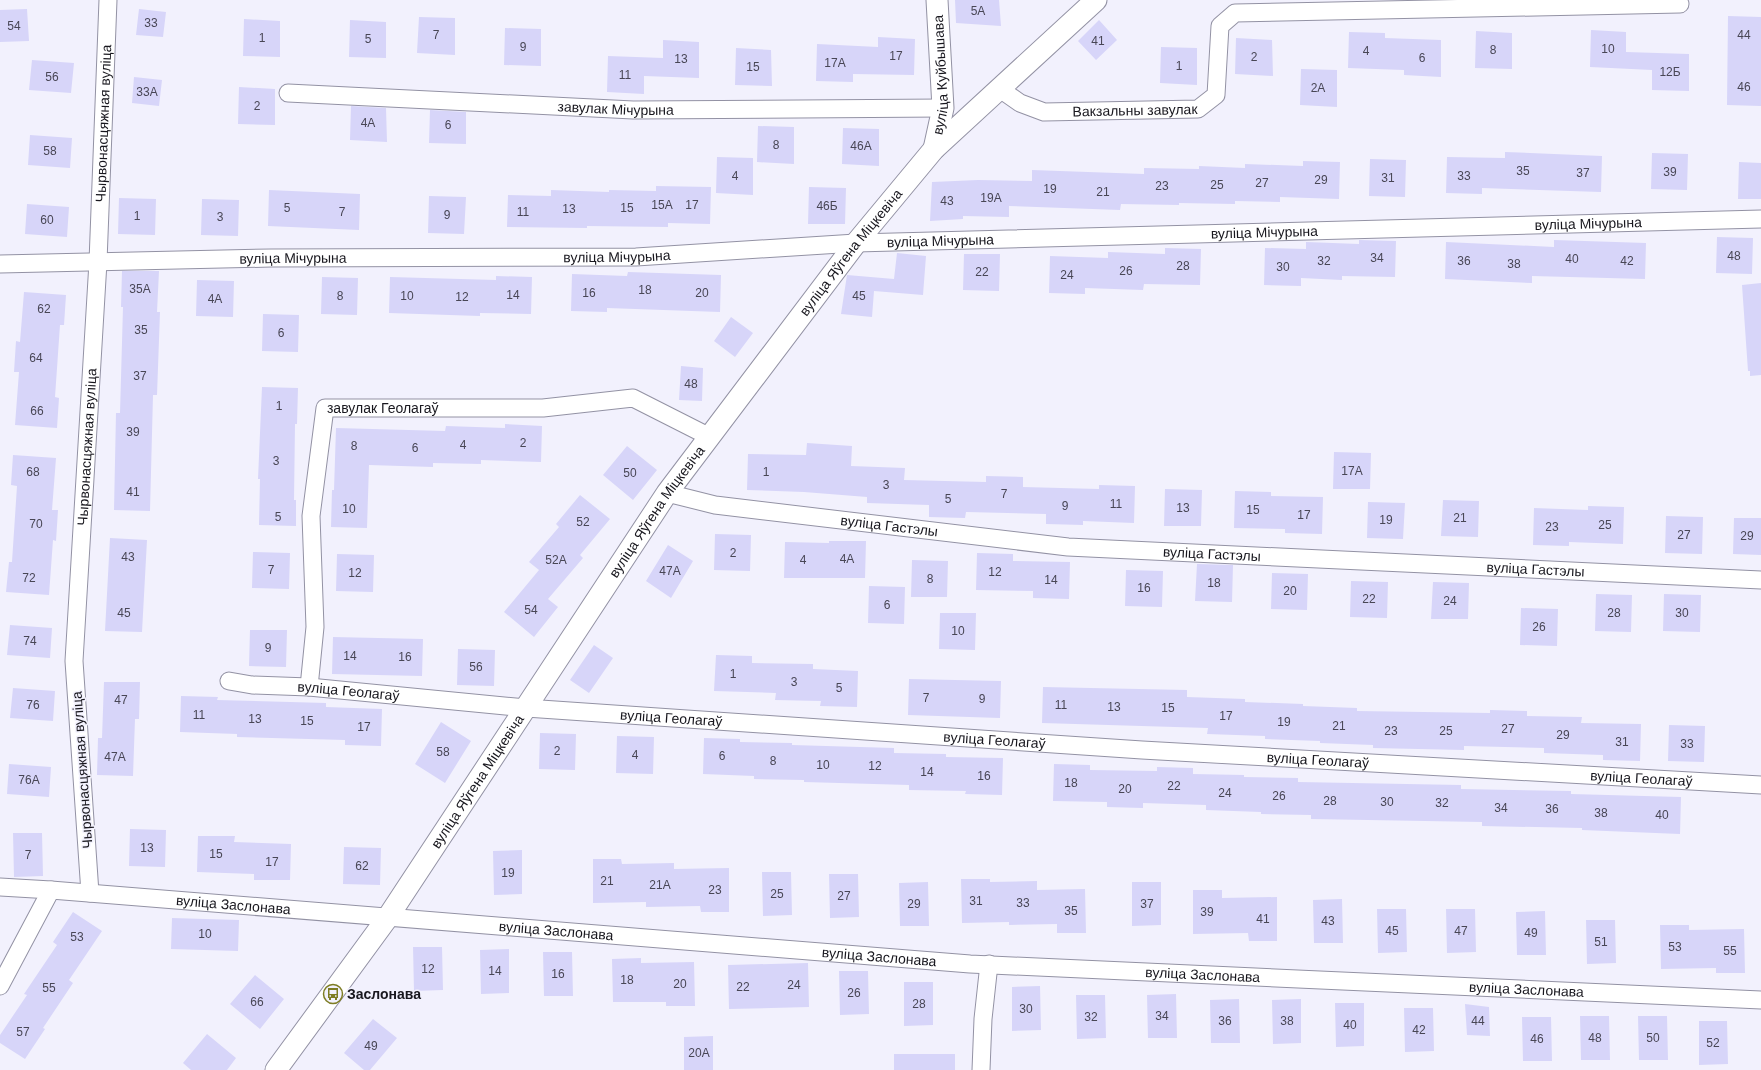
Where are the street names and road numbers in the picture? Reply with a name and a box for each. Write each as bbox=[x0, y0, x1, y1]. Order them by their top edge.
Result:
street label: вуліца Куйбышава bbox=[929, 14, 951, 136]
street label: Чырвонасцяжная вуліца bbox=[92, 44, 114, 203]
street label: завулак Мічурына bbox=[557, 98, 674, 118]
street label: Вакзальны завулак bbox=[1072, 101, 1198, 119]
street label: вуліца Яўгена Міцкевіча bbox=[796, 186, 906, 319]
street label: вуліца Мічурына bbox=[1534, 214, 1642, 233]
street label: вуліца Мічурына bbox=[1211, 223, 1318, 242]
street label: вуліца Мічурына bbox=[887, 231, 994, 250]
street label: вуліца Мічурына bbox=[563, 247, 671, 265]
street label: вуліца Мічурына bbox=[239, 250, 347, 267]
street label: Чырвонасцяжная вуліца bbox=[74, 367, 100, 526]
street label: завулак Геолагаў bbox=[327, 400, 439, 416]
street label: вуліца Яўгена Міцкевіча bbox=[606, 442, 708, 580]
street label: вуліца Гастэлы bbox=[840, 512, 939, 539]
street label: вуліца Гастэлы bbox=[1163, 544, 1261, 564]
street label: вуліца Гастэлы bbox=[1486, 559, 1585, 580]
street label: вуліца Геолагаў bbox=[297, 679, 400, 704]
street label: Чырвонасцяжная вуліца bbox=[69, 691, 95, 849]
street label: вуліца Геолагаў bbox=[620, 706, 723, 729]
street label: вуліца Яўгена Міцкевіча bbox=[428, 711, 527, 851]
street label: вуліца Геолагаў bbox=[943, 728, 1046, 751]
street label: вуліца Геолагаў bbox=[1266, 749, 1369, 771]
street label: вуліца Геолагаў bbox=[1590, 767, 1693, 789]
street label: вуліца Заслонава bbox=[175, 892, 291, 917]
street label: вуліца Заслонава bbox=[498, 918, 614, 943]
street label: вуліца Заслонава bbox=[821, 944, 937, 969]
street label: вуліца Заслонава bbox=[1145, 964, 1261, 985]
street label: вуліца Заслонава bbox=[1469, 979, 1584, 1000]

